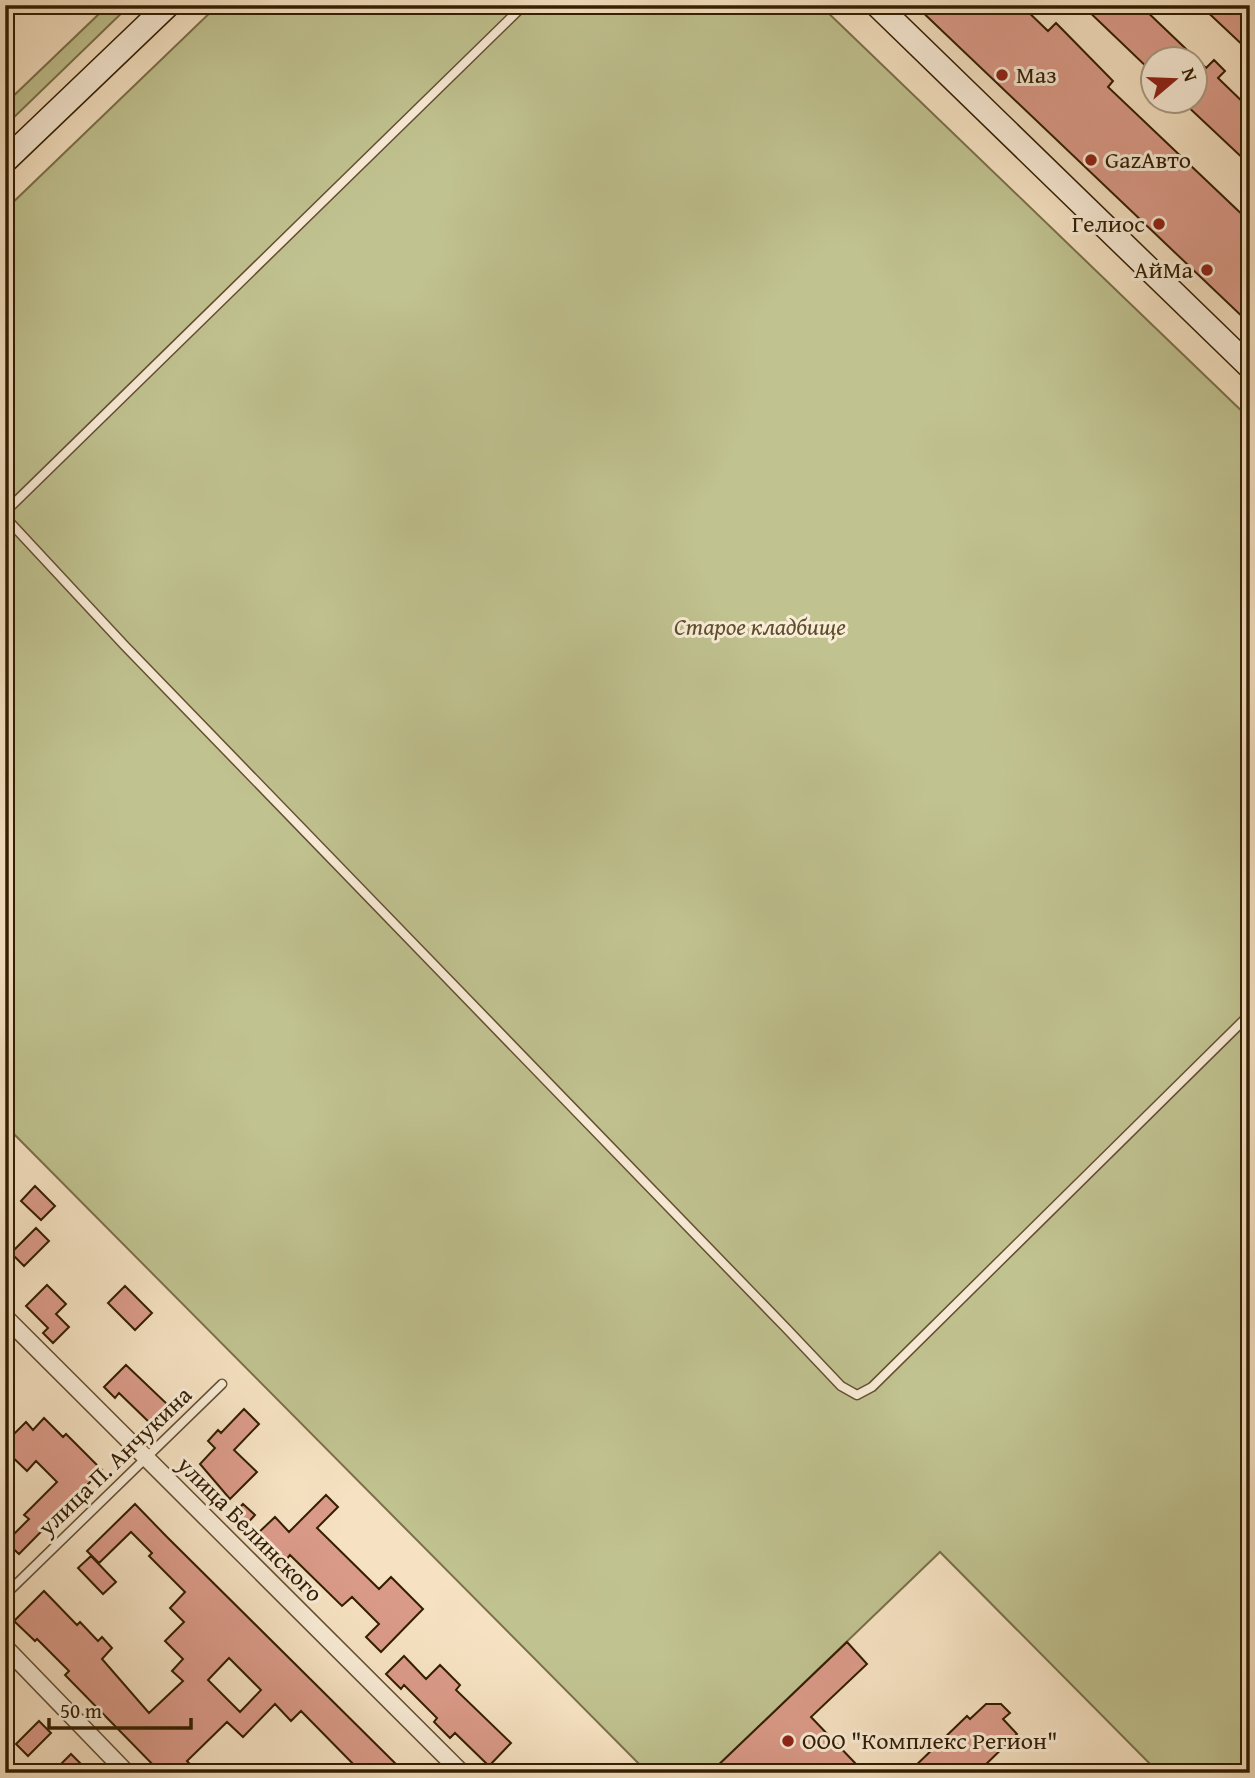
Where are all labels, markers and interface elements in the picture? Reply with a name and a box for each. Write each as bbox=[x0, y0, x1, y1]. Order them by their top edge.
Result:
north arrow bbox=[1140, 46, 1210, 116]
place label: Маз bbox=[1016, 57, 1057, 92]
text: N bbox=[1175, 64, 1205, 85]
marker: Маз bbox=[994, 67, 1010, 83]
place label: GazАвто bbox=[1105, 142, 1191, 177]
marker: GazАвто bbox=[1083, 152, 1099, 168]
place label: Гелиос bbox=[1072, 206, 1145, 241]
marker: Гелиос bbox=[1151, 216, 1167, 232]
place label: АйМа bbox=[1134, 252, 1194, 287]
marker: АйМа bbox=[1199, 262, 1215, 278]
park label: Старое кладбище bbox=[674, 609, 846, 644]
street label: улица П. Анчукина bbox=[29, 1377, 200, 1544]
street label: улица Белинского bbox=[169, 1447, 331, 1610]
scale bar bbox=[49, 1687, 191, 1731]
text: 50 m bbox=[60, 1695, 102, 1726]
place label: ООО "Комплекс Регион" bbox=[802, 1723, 1057, 1758]
marker: ООО "Комплекс Регион" bbox=[780, 1733, 796, 1749]

